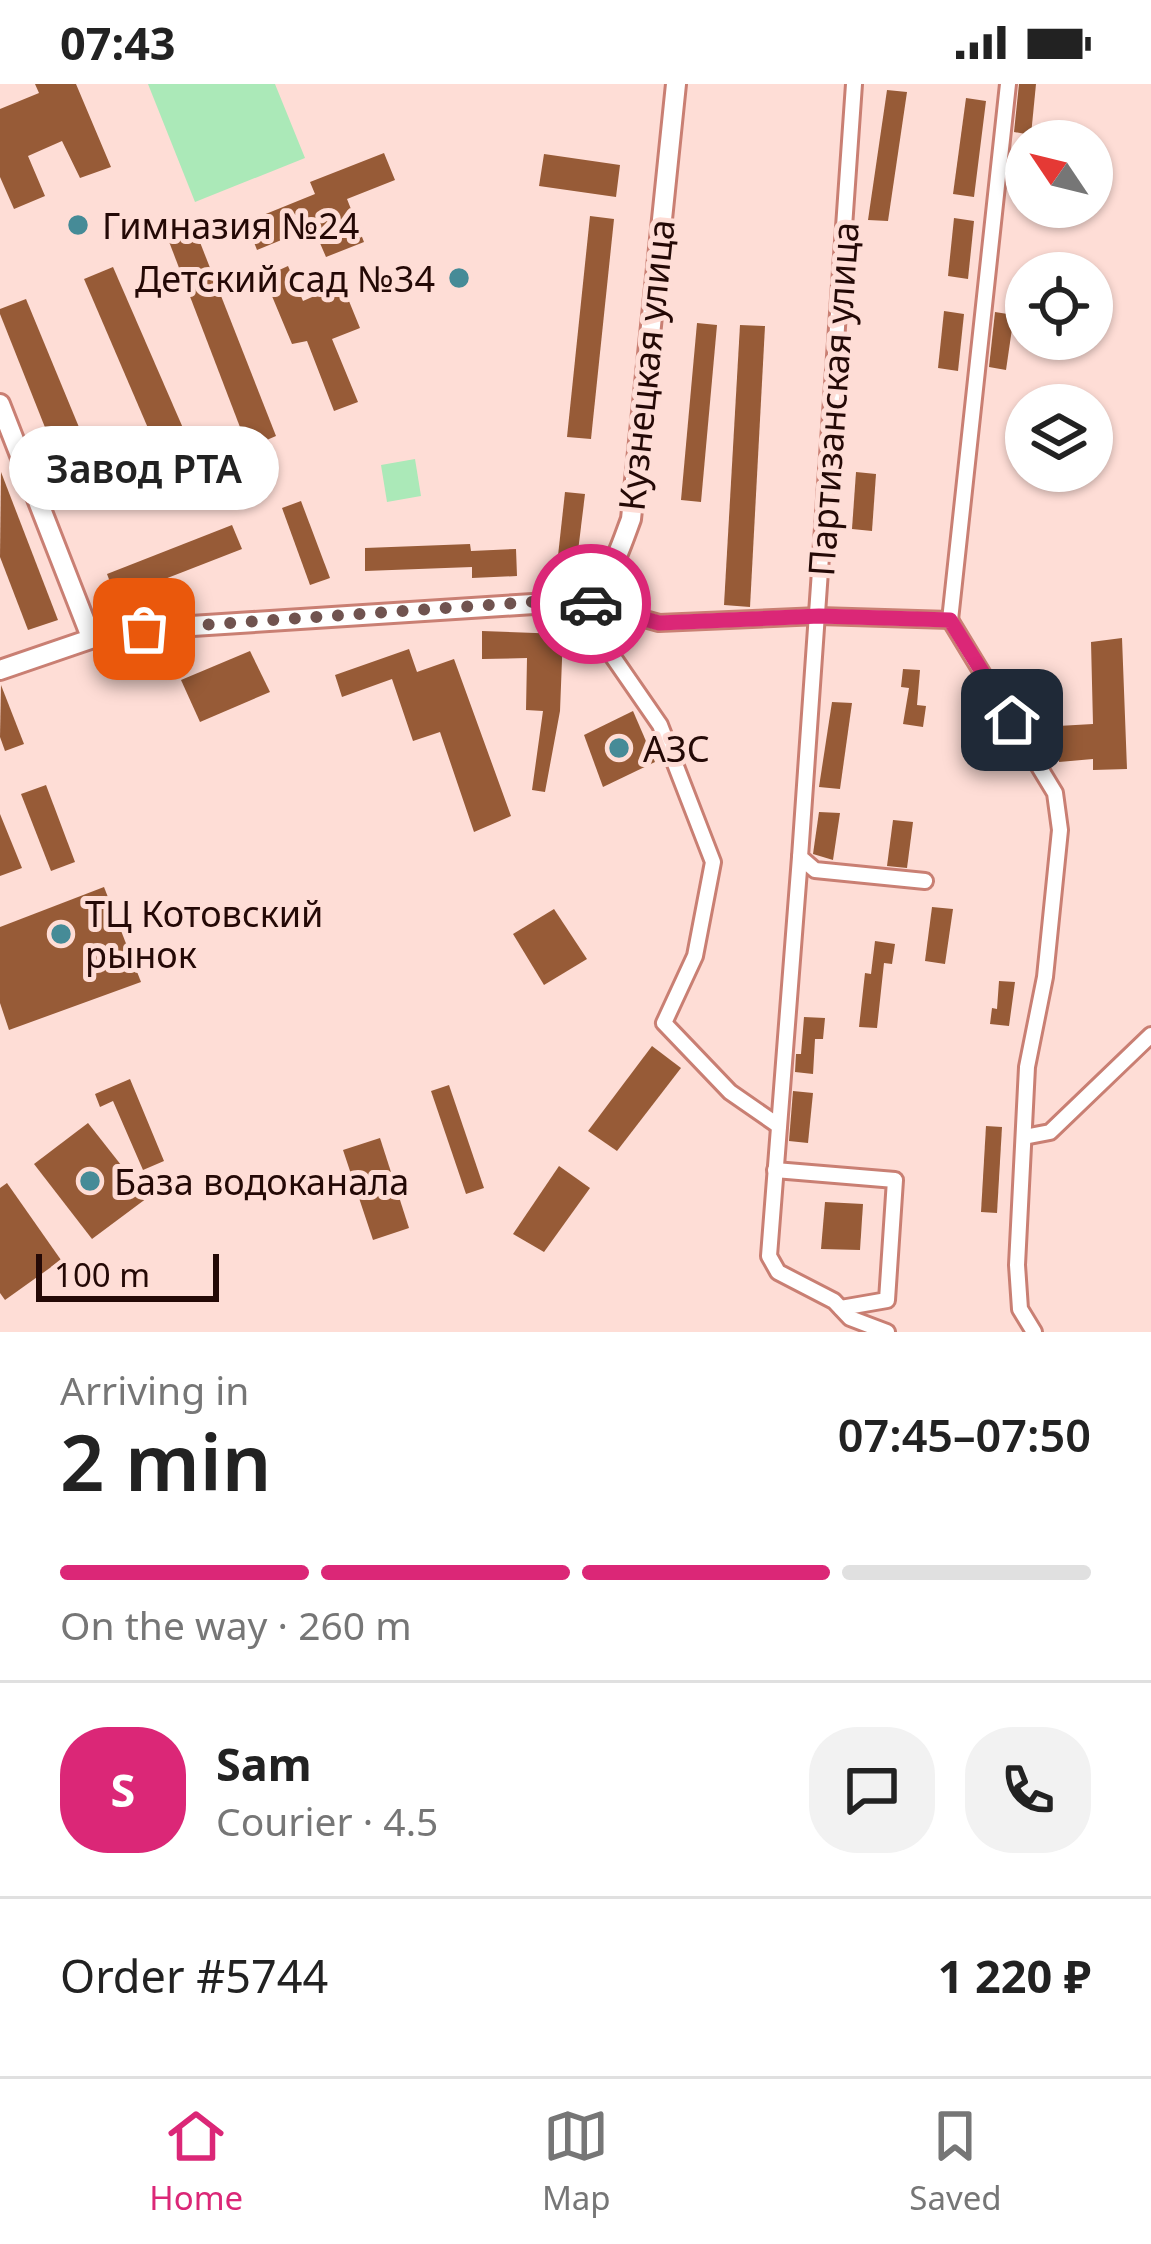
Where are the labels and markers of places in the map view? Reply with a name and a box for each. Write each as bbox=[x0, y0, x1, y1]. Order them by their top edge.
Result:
place label: Гимназия №24 bbox=[102, 201, 359, 250]
marker: Гимназия №24 bbox=[65, 212, 91, 238]
place label: Детский сад №34 bbox=[135, 254, 435, 303]
marker: Детский сад №34 bbox=[446, 265, 472, 291]
callout: Завод РТА bbox=[9, 425, 279, 509]
pin bbox=[93, 578, 195, 680]
pin bbox=[961, 669, 1063, 771]
place label: АЗС bbox=[643, 724, 710, 773]
marker: АЗС bbox=[606, 735, 632, 761]
place label: ТЦ Котовский рынок bbox=[85, 889, 323, 979]
marker: ТЦ Котовский рынок bbox=[48, 921, 74, 947]
place label: База водоканала bbox=[114, 1157, 409, 1206]
marker: База водоканала bbox=[77, 1168, 103, 1194]

